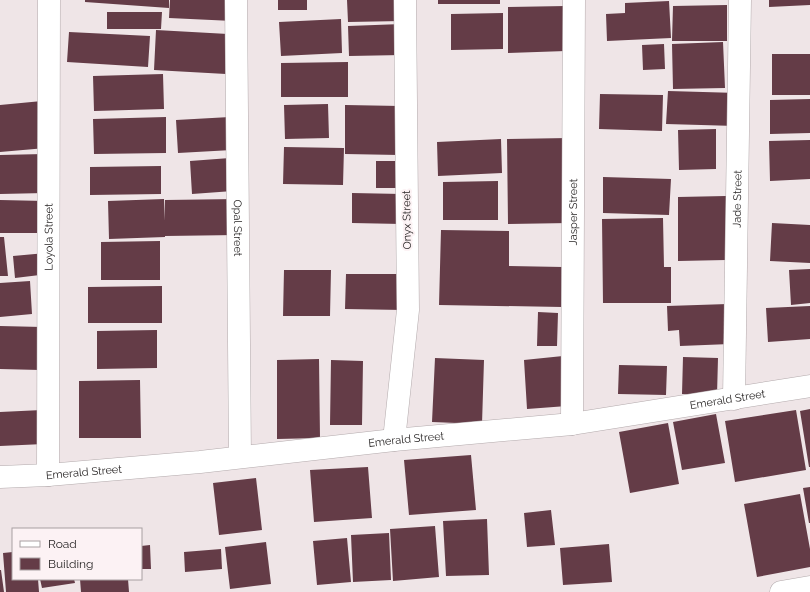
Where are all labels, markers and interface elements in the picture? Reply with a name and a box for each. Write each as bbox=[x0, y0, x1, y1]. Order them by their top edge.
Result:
street label: Jade Street bbox=[730, 170, 744, 228]
street label: Jasper Street bbox=[566, 178, 580, 245]
street label: Onyx Street bbox=[400, 190, 414, 250]
street label: Opal Street bbox=[231, 199, 245, 257]
street label: Loyola Street bbox=[42, 203, 55, 271]
street label: Emerald Street bbox=[689, 387, 766, 412]
street label: Emerald Street bbox=[367, 429, 445, 449]
street label: Emerald Street bbox=[45, 462, 123, 482]
legend bbox=[12, 528, 142, 580]
text: Road bbox=[48, 537, 77, 551]
text: Building bbox=[48, 557, 94, 571]

